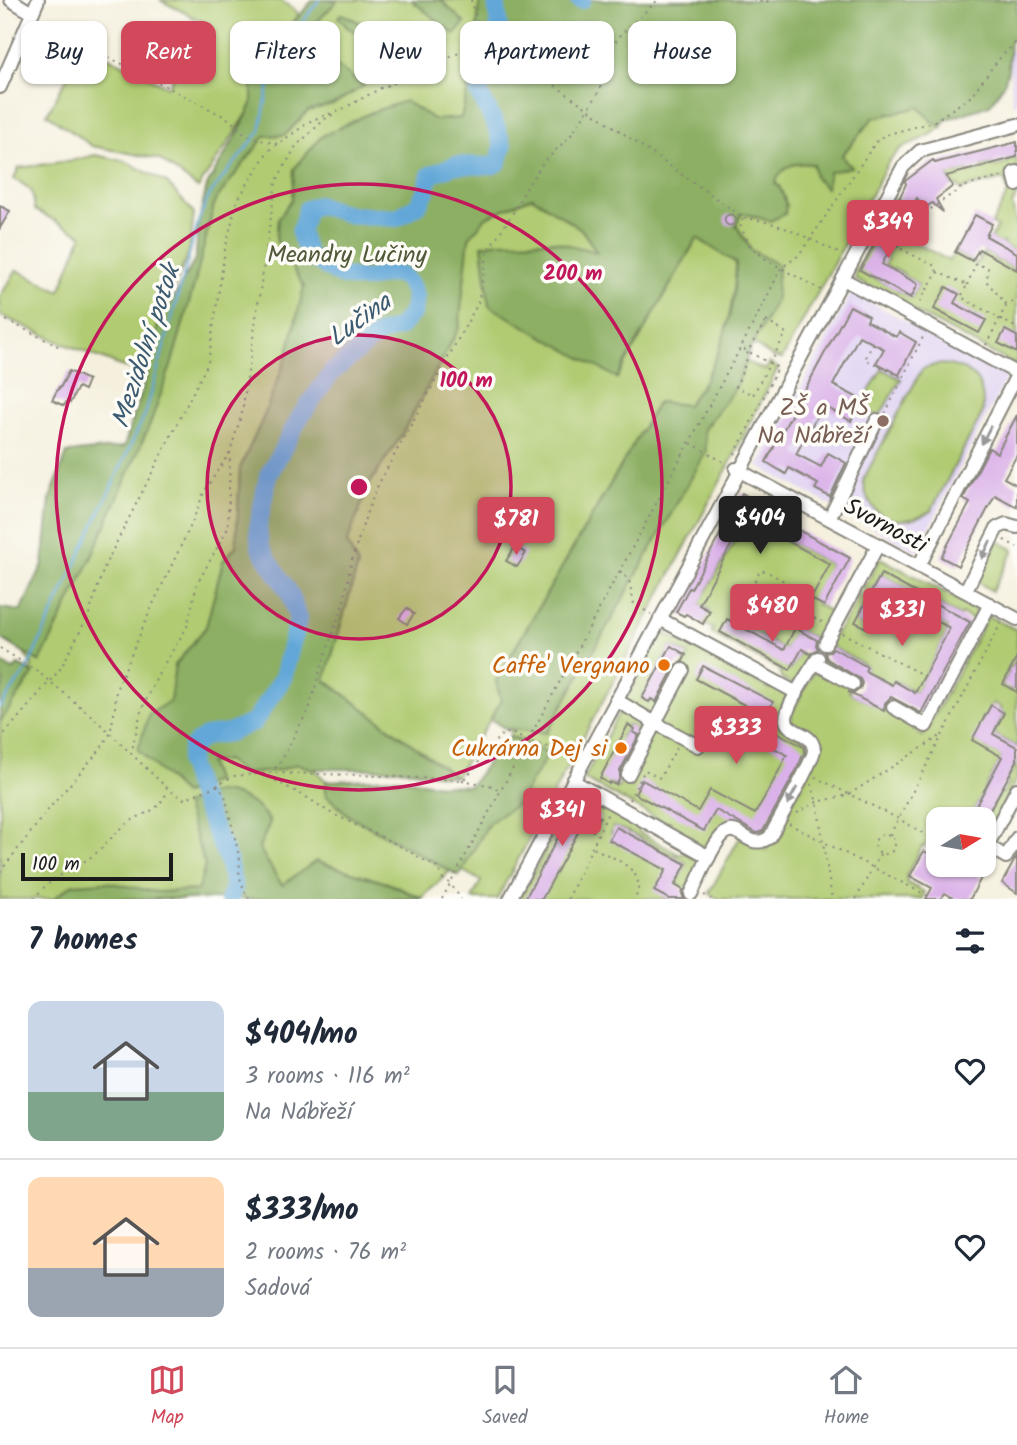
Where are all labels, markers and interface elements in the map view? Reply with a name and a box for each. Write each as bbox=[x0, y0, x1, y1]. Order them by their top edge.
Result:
chip: Buy bbox=[21, 21, 107, 84]
chip: Rent bbox=[121, 21, 216, 84]
chip: Filters bbox=[230, 21, 340, 84]
chip: New bbox=[354, 21, 446, 84]
chip: Apartment bbox=[460, 21, 614, 84]
chip: House bbox=[628, 21, 736, 84]
pin: $349 bbox=[847, 201, 929, 260]
text: $349 bbox=[863, 205, 913, 241]
park label: Meandry Lučiny bbox=[267, 236, 428, 275]
water label: Mezidolní potok bbox=[101, 256, 194, 434]
text: 200 m bbox=[543, 258, 603, 291]
water label: Lučina bbox=[319, 282, 403, 358]
text: 100 m bbox=[439, 365, 493, 398]
place label: ZŠ a MŠ Na Nábřeží bbox=[757, 389, 872, 456]
marker: ZŠ a MŠ Na Nábřeží bbox=[875, 413, 891, 429]
one-way arrow bbox=[980, 425, 992, 445]
centre of rings bbox=[347, 475, 371, 499]
street label: Svornosti bbox=[836, 488, 936, 565]
pin: $404 bbox=[719, 496, 801, 556]
pin: $781 bbox=[475, 498, 557, 557]
text: $404 bbox=[735, 501, 785, 537]
text: $781 bbox=[494, 502, 539, 538]
one-way arrow bbox=[980, 540, 992, 560]
pin: $480 bbox=[731, 584, 813, 644]
pin: $331 bbox=[861, 588, 943, 648]
text: $480 bbox=[746, 589, 798, 625]
text: $331 bbox=[879, 593, 925, 629]
place label: Caffe' Vergnano bbox=[492, 647, 650, 686]
marker: Caffe' Vergnano bbox=[656, 657, 672, 673]
pin: $333 bbox=[695, 706, 777, 766]
text: $333 bbox=[710, 711, 762, 747]
place label: Cukrárna Dej si bbox=[451, 730, 608, 769]
marker: Cukrárna Dej si bbox=[613, 740, 629, 756]
one-way arrow bbox=[786, 786, 797, 806]
pin: $341 bbox=[521, 788, 603, 848]
text: $341 bbox=[539, 793, 585, 829]
north arrow bbox=[926, 807, 996, 877]
map controls bbox=[926, 807, 996, 877]
scale bar bbox=[21, 850, 173, 882]
text: 100 m bbox=[32, 850, 80, 880]
text: 7 homes bbox=[28, 917, 138, 965]
icon: filters bbox=[951, 922, 989, 960]
text: $404/mo bbox=[245, 1011, 358, 1059]
icon: home bbox=[84, 1029, 168, 1113]
icon: heart bbox=[951, 1052, 989, 1090]
text: 3 rooms · 116 m² bbox=[245, 1059, 410, 1095]
text: Na Nábřeží bbox=[245, 1095, 352, 1131]
text: $333/mo bbox=[245, 1187, 359, 1235]
icon: home bbox=[84, 1205, 168, 1289]
icon: heart bbox=[951, 1228, 989, 1266]
text: 2 rooms · 76 m² bbox=[245, 1235, 406, 1271]
text: Sadová bbox=[245, 1271, 310, 1307]
tab: Map bbox=[148, 1361, 186, 1433]
tab: Saved bbox=[482, 1361, 528, 1433]
tab: Home bbox=[824, 1361, 869, 1433]

